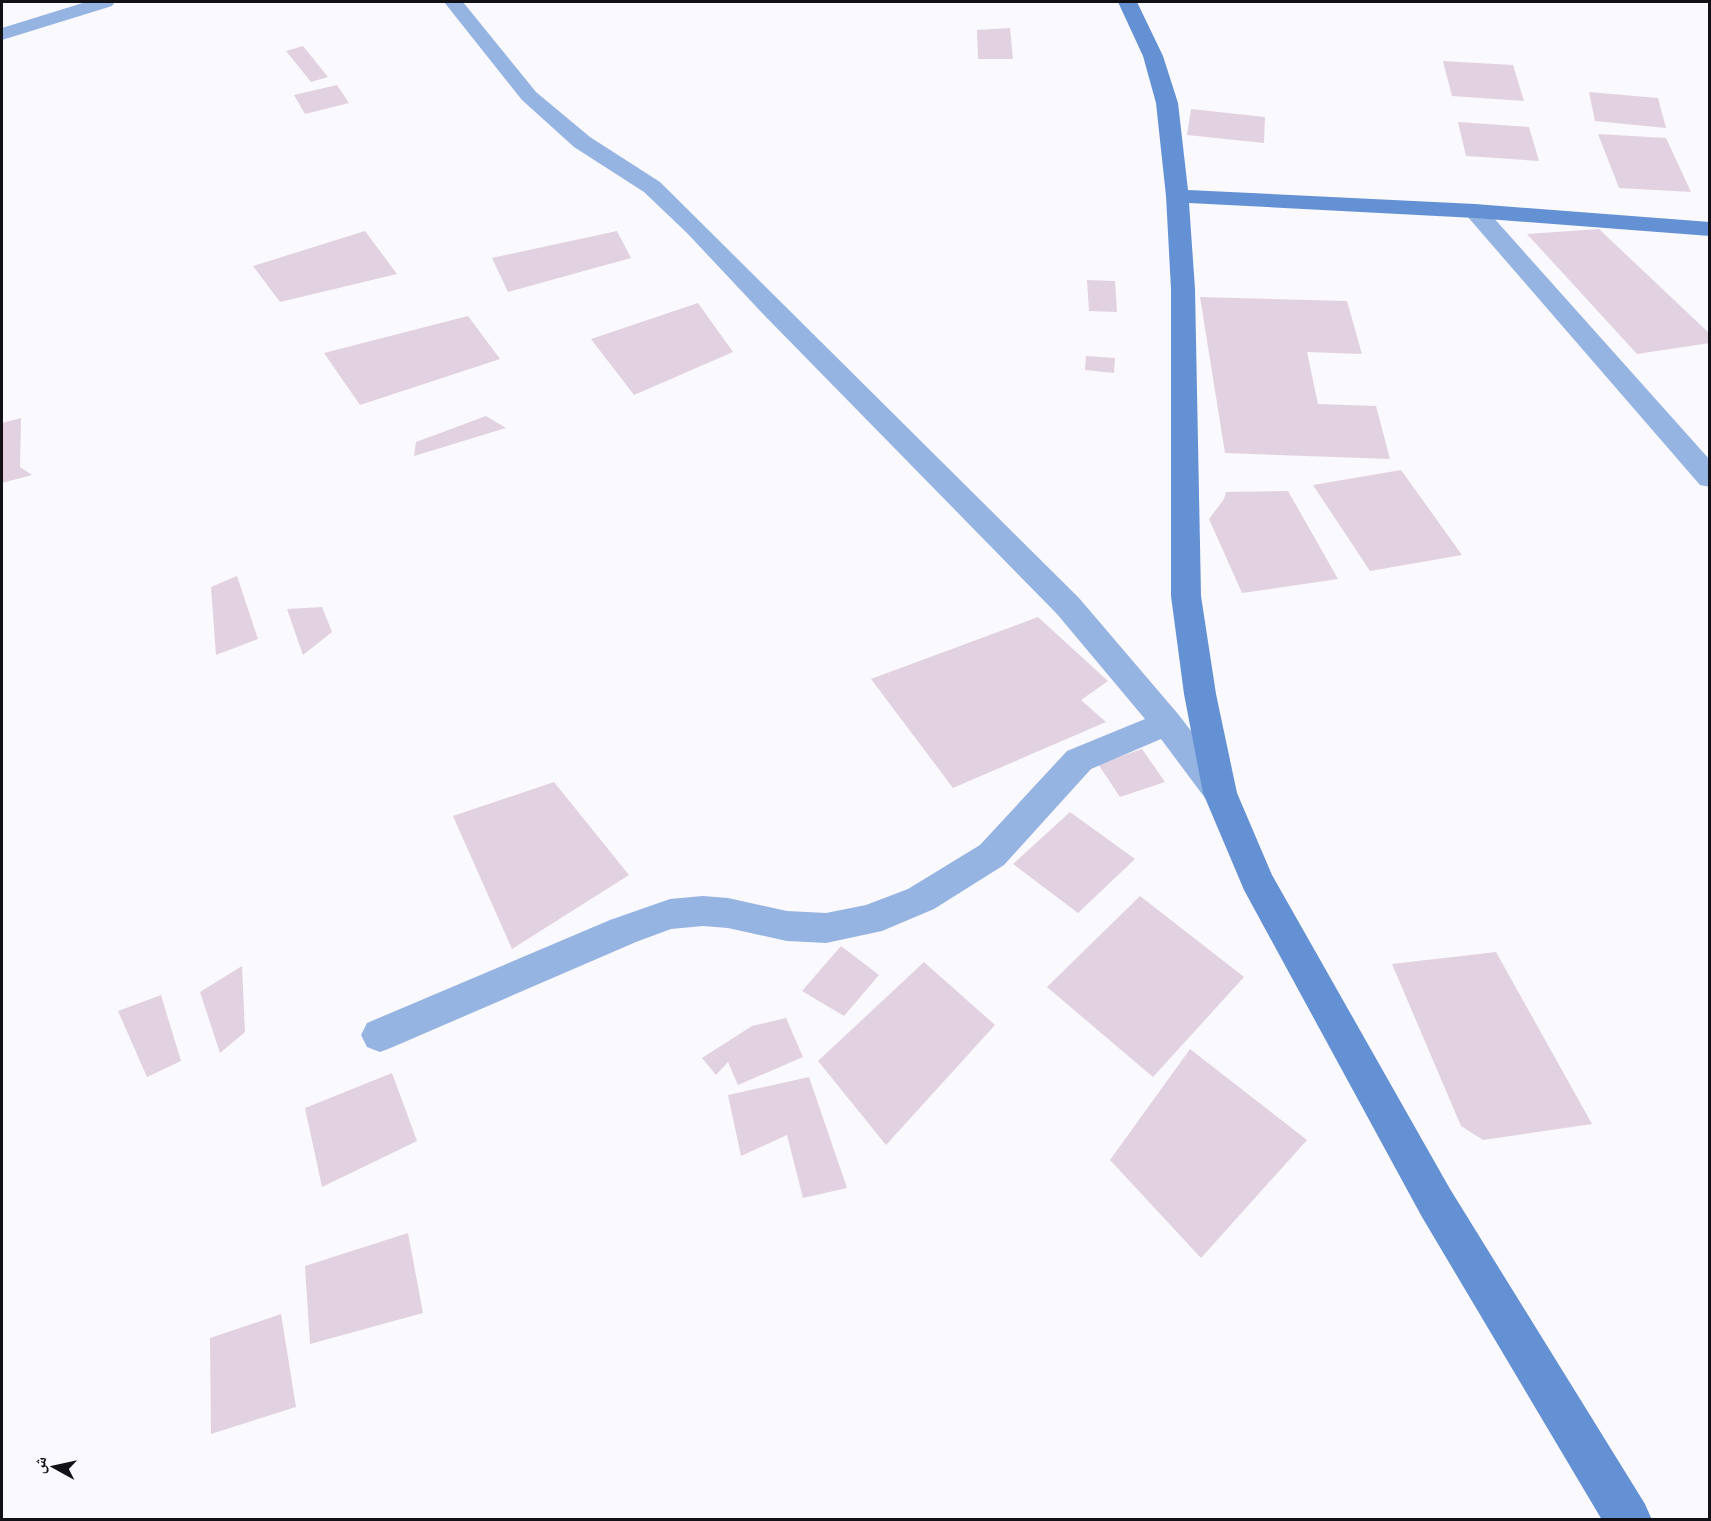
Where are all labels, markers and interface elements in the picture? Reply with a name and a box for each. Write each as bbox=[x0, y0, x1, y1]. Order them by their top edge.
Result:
north arrow bbox=[24, 1437, 84, 1497]
text: ش bbox=[27, 1455, 51, 1475]

